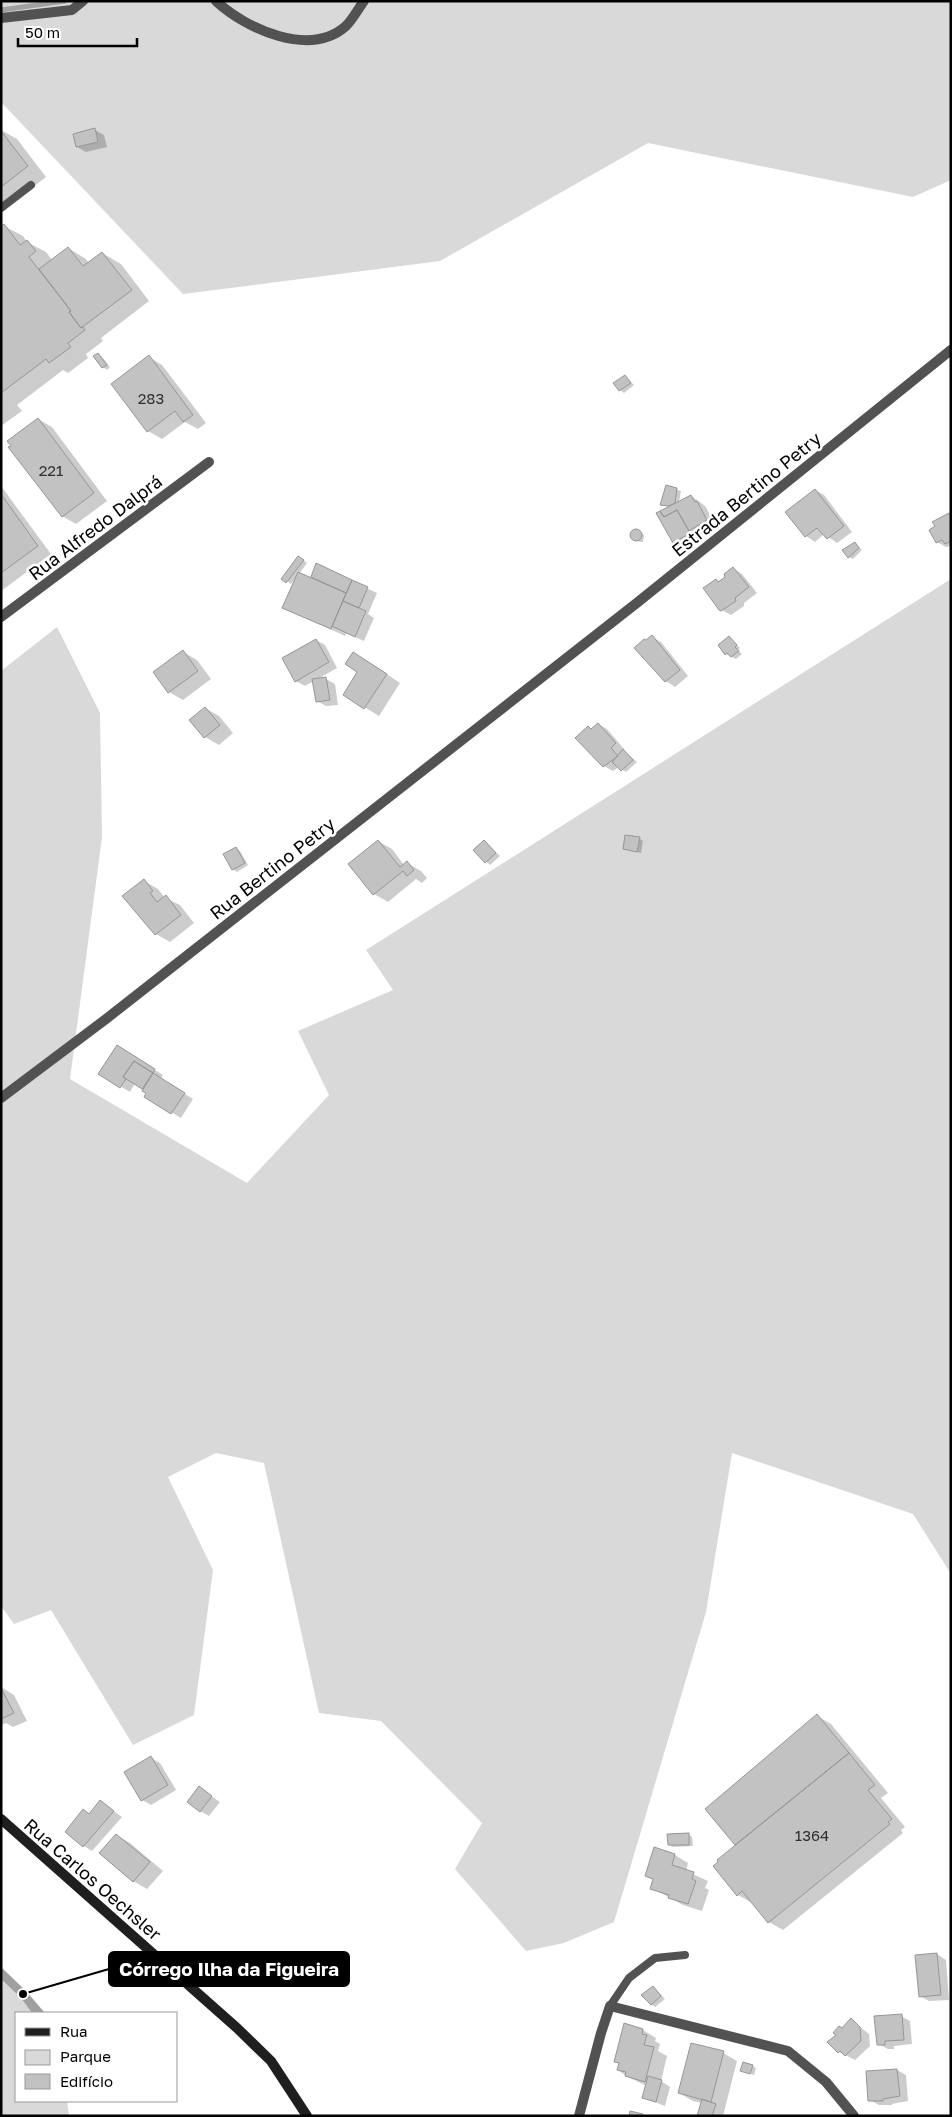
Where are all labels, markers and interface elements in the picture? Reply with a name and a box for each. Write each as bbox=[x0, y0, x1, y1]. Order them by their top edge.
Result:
scale bar bbox=[18, 15, 136, 47]
text: 50 m bbox=[25, 23, 60, 41]
house number: 283 bbox=[138, 389, 164, 407]
street label: Estrada Bertino Petry bbox=[667, 427, 825, 561]
house number: 221 bbox=[39, 461, 63, 479]
street label: Rua Alfredo Dalprá bbox=[24, 470, 166, 584]
street label: Rua Bertino Petry bbox=[205, 812, 339, 924]
street label: Rua Carlos Oechsler bbox=[20, 1813, 166, 1945]
house number: 1364 bbox=[795, 1826, 829, 1844]
callout: Córrego Ilha da Figueira bbox=[109, 1952, 349, 1986]
text: Córrego Ilha da Figueira bbox=[119, 1957, 339, 1980]
legend bbox=[15, 2012, 178, 2102]
text: Rua bbox=[60, 2022, 87, 2040]
text: Parque bbox=[60, 2047, 111, 2065]
text: Edifício bbox=[60, 2072, 113, 2090]

